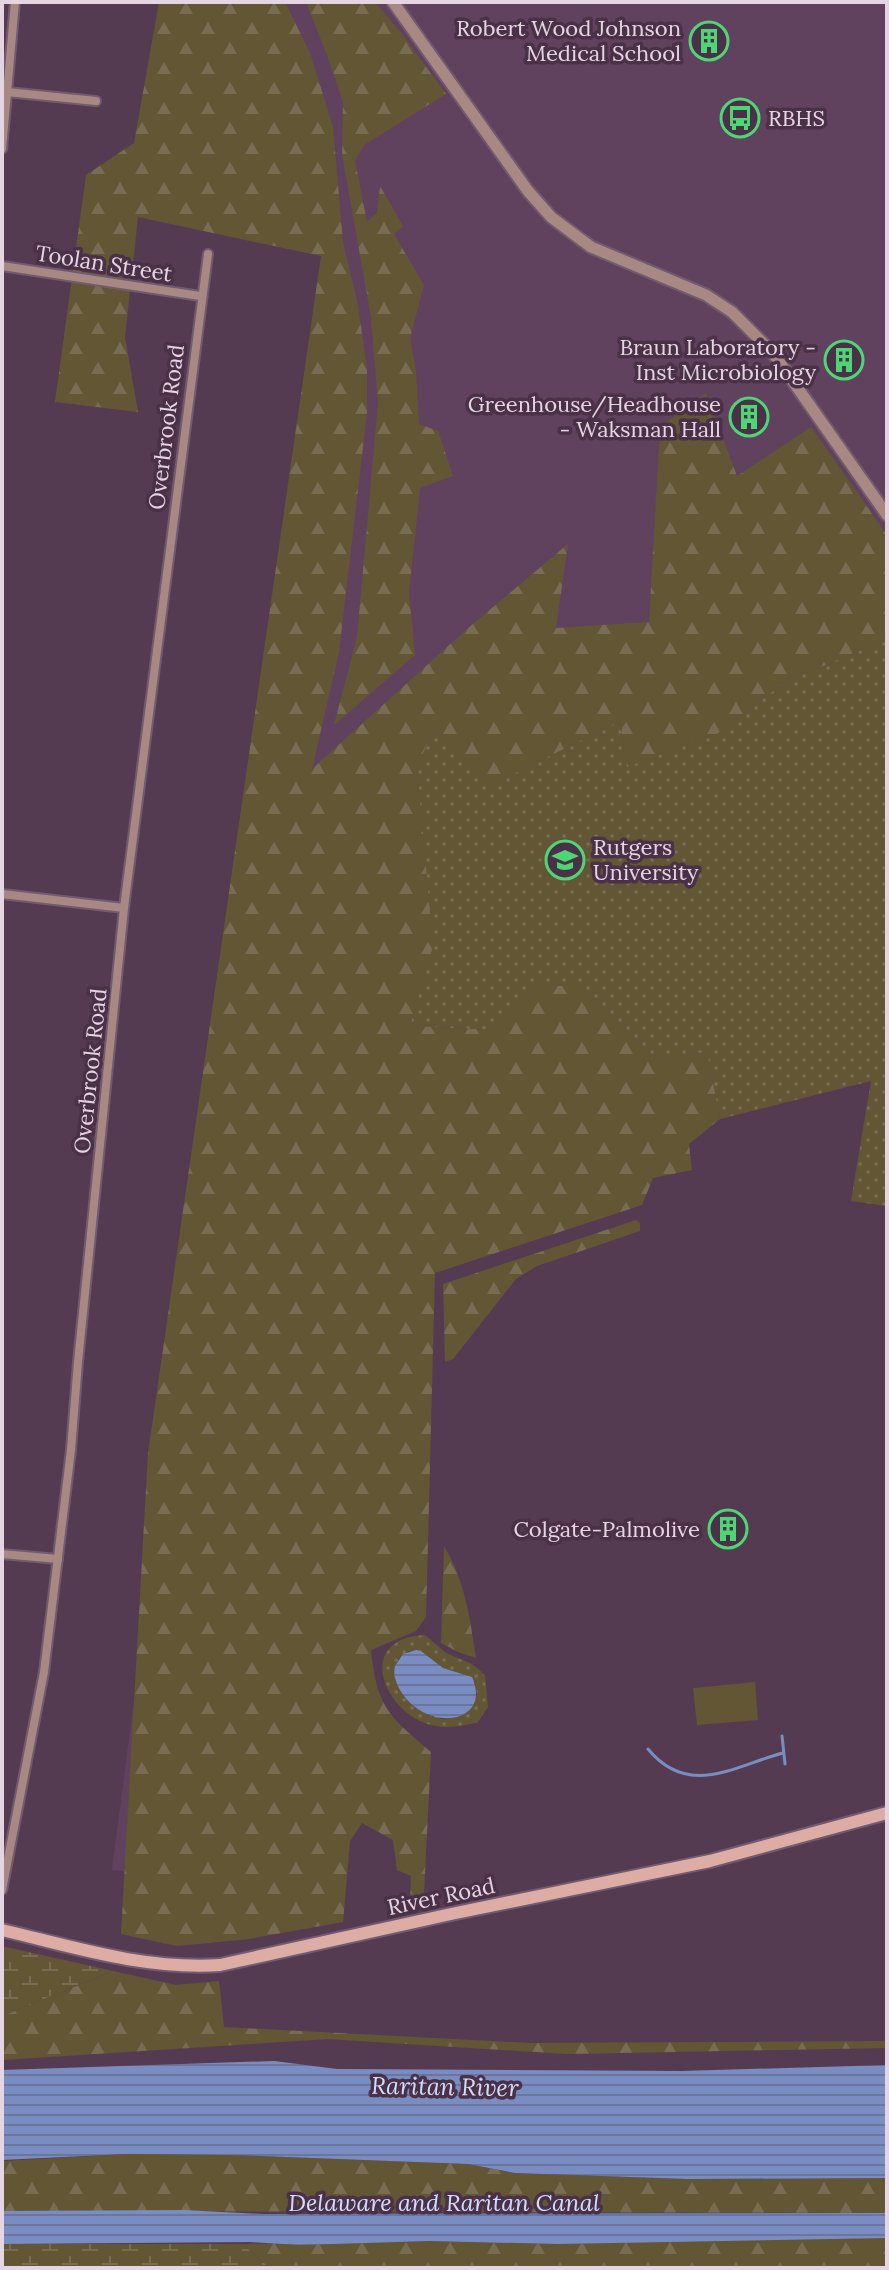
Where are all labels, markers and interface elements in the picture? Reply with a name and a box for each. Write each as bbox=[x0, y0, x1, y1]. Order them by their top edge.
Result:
place label: Robert Wood Johnson Medical School bbox=[456, 14, 681, 67]
building icon: Robert Wood Johnson Medical School bbox=[688, 20, 730, 62]
bus stop icon: RBHS bbox=[719, 97, 761, 139]
place label: RBHS bbox=[768, 104, 825, 132]
street label: Toolan Street bbox=[34, 238, 175, 288]
place label: Braun Laboratory - Inst Microbiology bbox=[619, 333, 816, 386]
building icon: Braun Laboratory - Inst Microbiology bbox=[823, 339, 865, 381]
street label: Overbrook Road bbox=[142, 343, 190, 511]
place label: Greenhouse/Headhouse - Waksman Hall bbox=[468, 390, 721, 443]
building icon: Greenhouse/Headhouse - Waksman Hall bbox=[728, 396, 770, 438]
place label: Rutgers University bbox=[593, 833, 699, 886]
school or university icon: Rutgers University bbox=[544, 839, 586, 881]
street label: Overbrook Road bbox=[67, 987, 113, 1155]
building icon: Colgate-Palmolive bbox=[707, 1508, 749, 1550]
place label: Colgate-Palmolive bbox=[513, 1515, 700, 1543]
street label: River Road bbox=[385, 1871, 497, 1921]
water label: Raritan River bbox=[371, 2070, 519, 2103]
water label: Delaware and Raritan Canal bbox=[288, 2187, 600, 2218]

